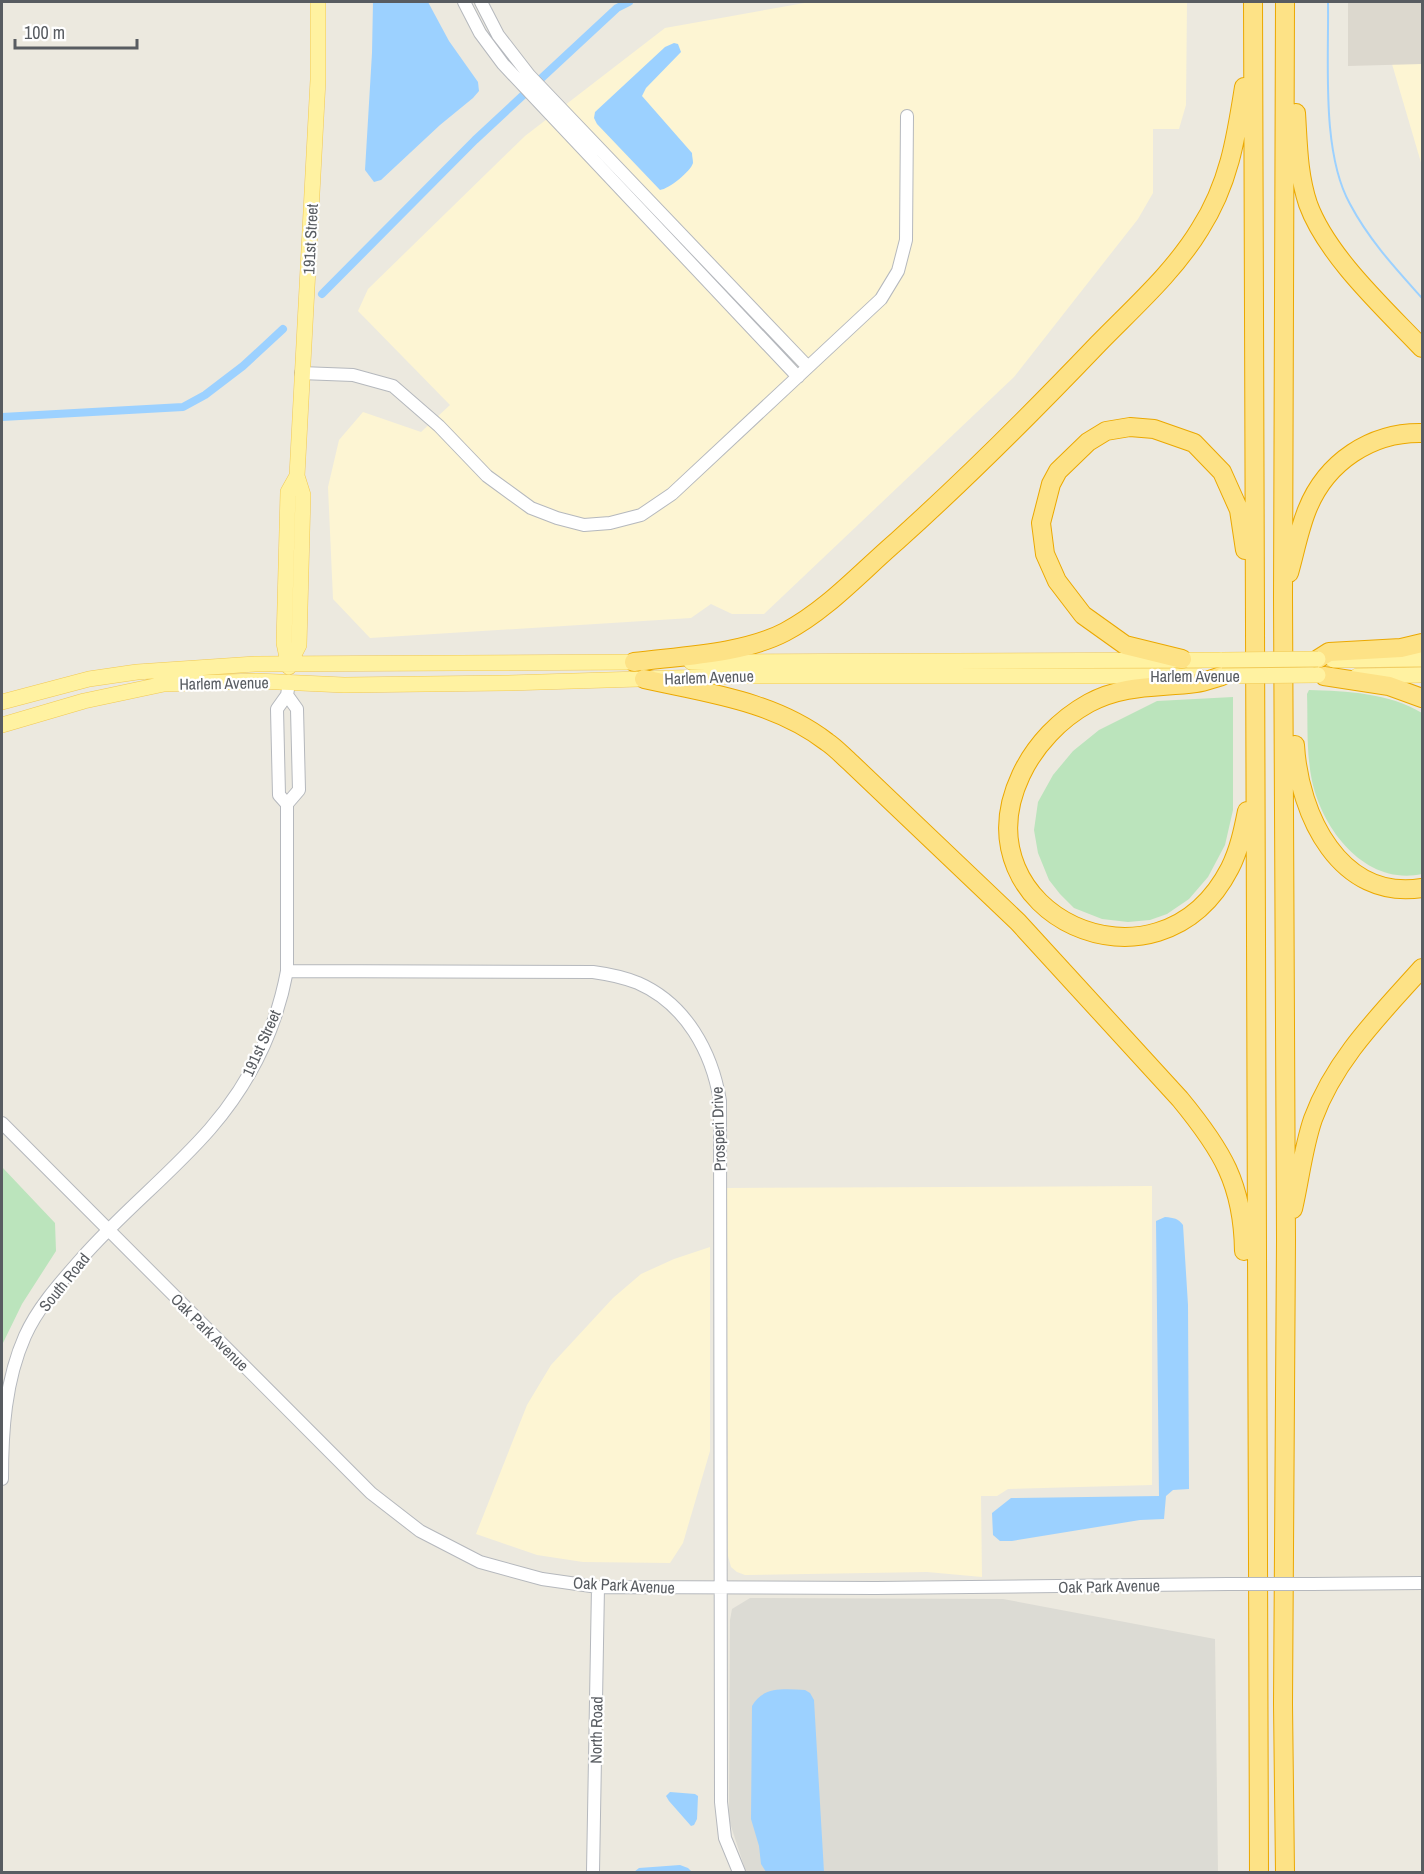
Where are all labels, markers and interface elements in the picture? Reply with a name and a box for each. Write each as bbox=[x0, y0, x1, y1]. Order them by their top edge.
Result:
scale bar bbox=[15, 12, 136, 50]
text: 100 m bbox=[24, 20, 65, 45]
street label: 191st Street bbox=[297, 203, 323, 275]
street label: Harlem Avenue bbox=[664, 664, 754, 690]
street label: Harlem Avenue bbox=[1150, 665, 1240, 687]
street label: Harlem Avenue bbox=[179, 671, 269, 695]
street label: 191st Street bbox=[237, 1006, 286, 1080]
street label: Prosperi Drive bbox=[706, 1086, 730, 1172]
street label: South Road bbox=[34, 1248, 94, 1316]
street label: Oak Park Avenue bbox=[166, 1288, 254, 1376]
street label: Oak Park Avenue bbox=[573, 1571, 675, 1599]
street label: Oak Park Avenue bbox=[1058, 1574, 1160, 1598]
street label: North Road bbox=[584, 1696, 608, 1764]

